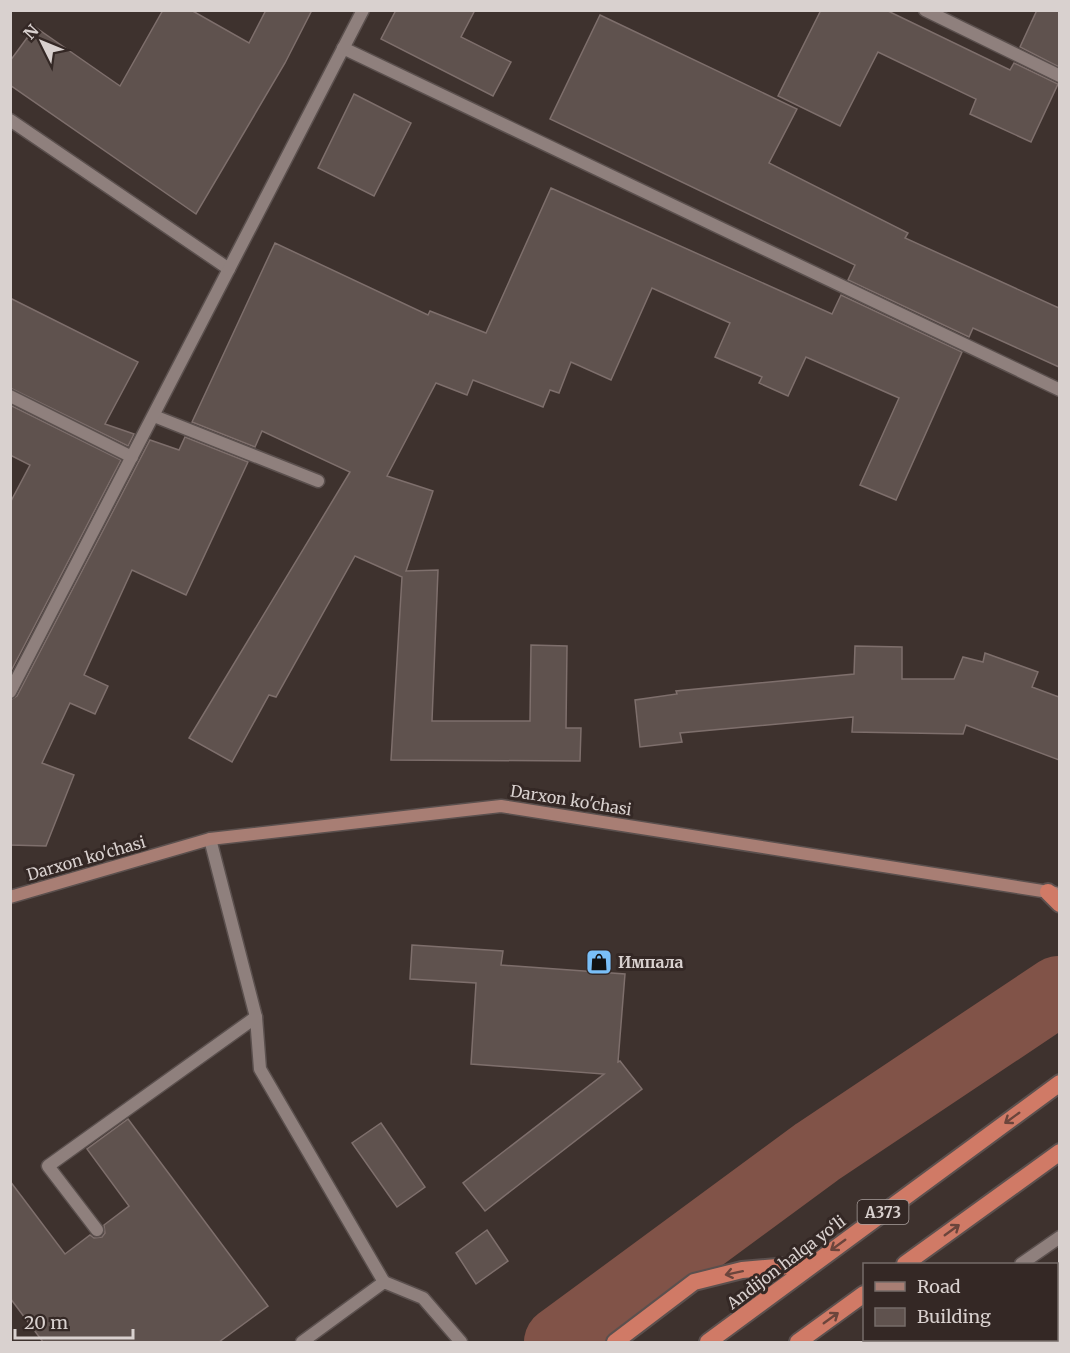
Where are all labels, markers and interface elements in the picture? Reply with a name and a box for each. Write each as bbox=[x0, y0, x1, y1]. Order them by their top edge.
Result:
north arrow bbox=[12, 12, 72, 72]
text: N bbox=[19, 20, 43, 43]
street label: Darxon ko'chasi bbox=[509, 781, 633, 819]
street label: Darxon ko'chasi bbox=[24, 831, 148, 885]
shop icon: Импала bbox=[584, 947, 614, 977]
place label: Импала bbox=[618, 952, 684, 972]
one-way arrow bbox=[1005, 1111, 1021, 1124]
road number: A373 bbox=[858, 1200, 908, 1224]
street label: Andijon halqa yo‘li bbox=[722, 1211, 849, 1314]
one-way arrow bbox=[943, 1224, 959, 1236]
one-way arrow bbox=[831, 1239, 847, 1252]
legend bbox=[863, 1263, 1058, 1341]
one-way arrow bbox=[724, 1267, 743, 1279]
text: Road bbox=[917, 1275, 961, 1298]
scale bar bbox=[15, 1302, 134, 1340]
text: Building bbox=[917, 1305, 991, 1328]
text: 20 m bbox=[24, 1311, 68, 1334]
one-way arrow bbox=[823, 1312, 839, 1324]

